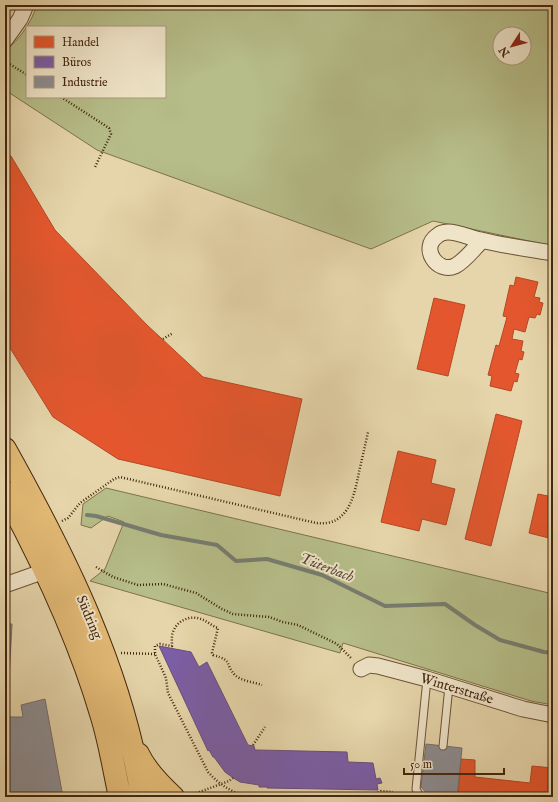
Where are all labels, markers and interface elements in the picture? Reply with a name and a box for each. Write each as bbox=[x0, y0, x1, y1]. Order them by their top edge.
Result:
legend bbox=[26, 26, 166, 98]
north arrow bbox=[492, 26, 532, 66]
text: Handel bbox=[62, 35, 100, 50]
text: N bbox=[496, 43, 514, 60]
text: Büros bbox=[62, 55, 91, 70]
text: Industrie bbox=[62, 75, 108, 90]
water label: Tüterbach bbox=[297, 548, 357, 587]
street label: Südring bbox=[72, 593, 106, 642]
street label: Winterstraße bbox=[418, 669, 496, 709]
scale bar bbox=[404, 750, 504, 776]
text: 50 m bbox=[410, 757, 432, 772]

